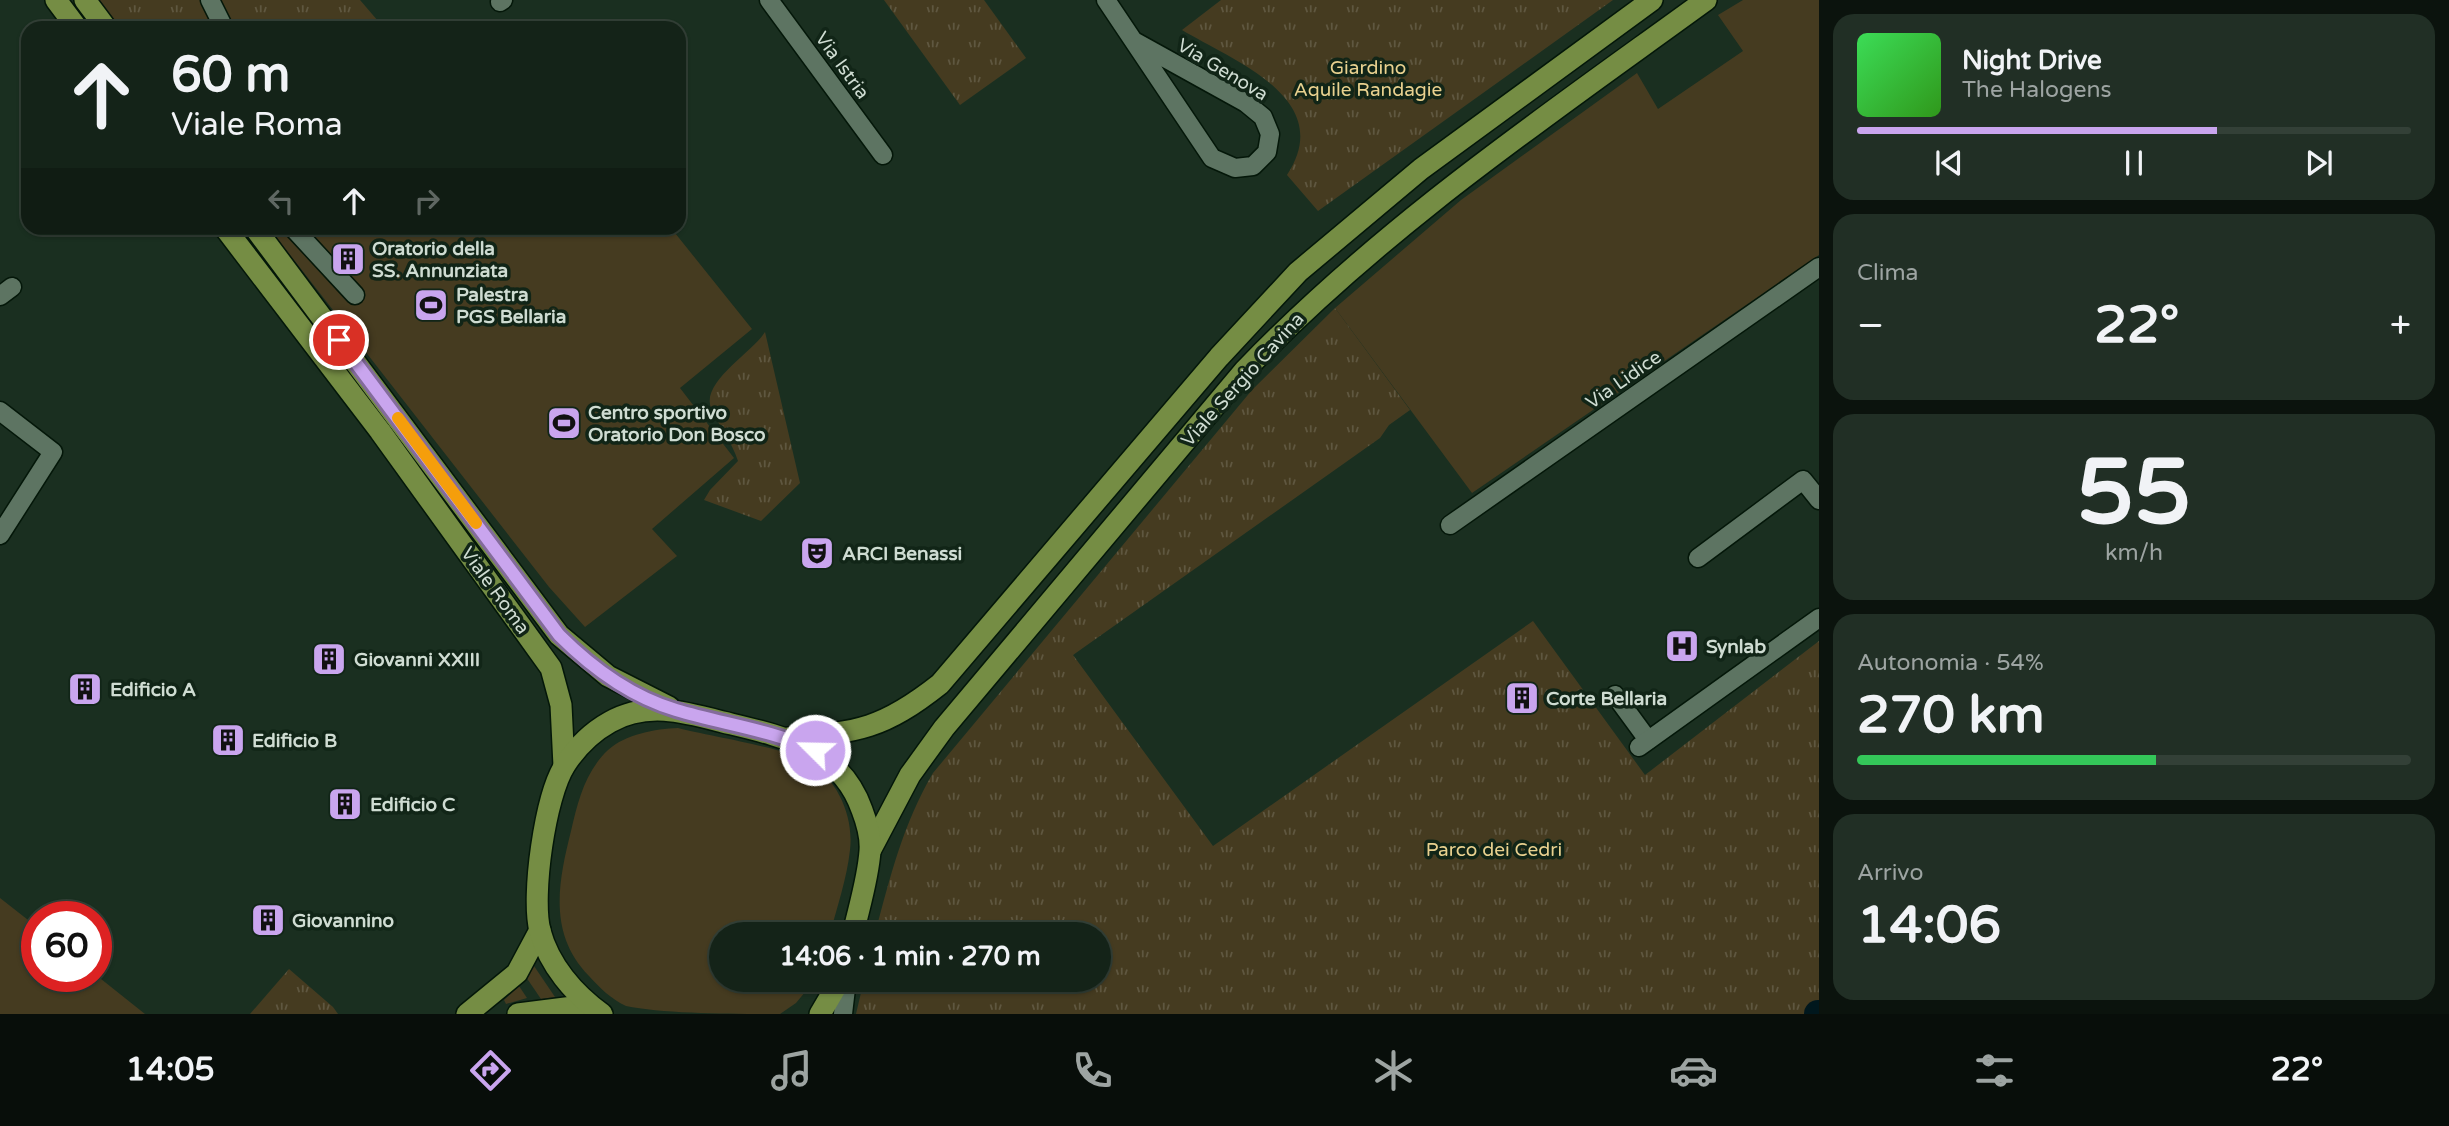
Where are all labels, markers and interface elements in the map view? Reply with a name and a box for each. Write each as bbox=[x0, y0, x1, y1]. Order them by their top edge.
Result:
street label: Via Istria bbox=[811, 28, 874, 103]
street label: Via Genova bbox=[1173, 34, 1272, 106]
text: Night Drive bbox=[1962, 45, 2102, 76]
text: 60 m bbox=[171, 46, 290, 105]
icon: ahead bbox=[56, 49, 147, 140]
park label: Giardino Aquile Randagie bbox=[1294, 57, 1442, 101]
text: The Halogens bbox=[1962, 76, 2111, 104]
text: Viale Roma bbox=[171, 106, 343, 144]
icon: previous bbox=[1930, 144, 1968, 182]
icon: pause bbox=[2115, 144, 2153, 182]
icon: next bbox=[2300, 144, 2338, 182]
icon: left bbox=[262, 182, 300, 220]
icon: ahead bbox=[335, 182, 373, 220]
icon: right bbox=[408, 182, 446, 220]
place label: Oratorio della SS. Annunziata bbox=[372, 238, 508, 282]
building icon: Oratorio della SS. Annunziata bbox=[329, 240, 367, 278]
text: Clima bbox=[1857, 259, 1918, 287]
place label: Palestra PGS Bellaria bbox=[456, 284, 566, 328]
sports icon: Palestra PGS Bellaria bbox=[412, 286, 450, 324]
text: 22° bbox=[2094, 294, 2179, 357]
text: − bbox=[1857, 303, 1884, 349]
text: + bbox=[2390, 303, 2411, 349]
street label: Viale Sergio Cavina bbox=[1177, 308, 1309, 451]
pin bbox=[309, 310, 369, 370]
icon: arrive bbox=[320, 321, 358, 359]
street label: Via Lidice bbox=[1582, 346, 1665, 414]
place label: Centro sportivo Oratorio Don Bosco bbox=[588, 402, 765, 446]
sports icon: Centro sportivo Oratorio Don Bosco bbox=[545, 404, 583, 442]
text: 55 bbox=[2077, 438, 2191, 548]
theatre icon: ARCI Benassi bbox=[798, 534, 836, 572]
text: km/h bbox=[2105, 539, 2163, 567]
street label: Viale Roma bbox=[456, 543, 534, 638]
place label: ARCI Benassi bbox=[842, 543, 962, 565]
hospital icon: Synlab bbox=[1663, 627, 1701, 665]
place label: Synlab bbox=[1706, 636, 1766, 659]
building icon: Giovanni XXIII bbox=[310, 640, 348, 678]
place label: Giovanni XXIII bbox=[354, 649, 480, 671]
text: Autonomia · 54% bbox=[1857, 649, 2044, 677]
building icon: Edificio A bbox=[66, 670, 104, 708]
place label: Edificio A bbox=[110, 679, 196, 701]
building icon: Corte Bellaria bbox=[1503, 679, 1541, 717]
text: 270 km bbox=[1857, 684, 2045, 747]
place label: Corte Bellaria bbox=[1546, 688, 1667, 710]
position arrow bbox=[778, 713, 852, 787]
building icon: Edificio B bbox=[209, 721, 247, 759]
place label: Edificio B bbox=[252, 730, 337, 752]
building icon: Edificio C bbox=[326, 785, 364, 823]
place label: Edificio C bbox=[370, 794, 455, 816]
park label: Parco dei Cedri bbox=[1426, 839, 1562, 861]
text: Arrivo bbox=[1857, 859, 1923, 887]
text: 14:06 bbox=[1857, 894, 2001, 957]
speed limit sign: 60 bbox=[21, 901, 112, 992]
building icon: Giovannino bbox=[249, 901, 287, 939]
place label: Giovannino bbox=[292, 910, 394, 932]
text: 14:06 · 1 min · 270 m bbox=[779, 941, 1041, 972]
icon: directions bbox=[466, 1046, 515, 1095]
icon: music bbox=[767, 1046, 816, 1095]
icon: phone bbox=[1068, 1046, 1117, 1095]
icon: climate bbox=[1369, 1046, 1418, 1095]
icon: car bbox=[1669, 1046, 1718, 1095]
icon: filters bbox=[1970, 1046, 2019, 1095]
text: 14:05 bbox=[126, 1051, 215, 1089]
text: 22° bbox=[2271, 1051, 2323, 1089]

